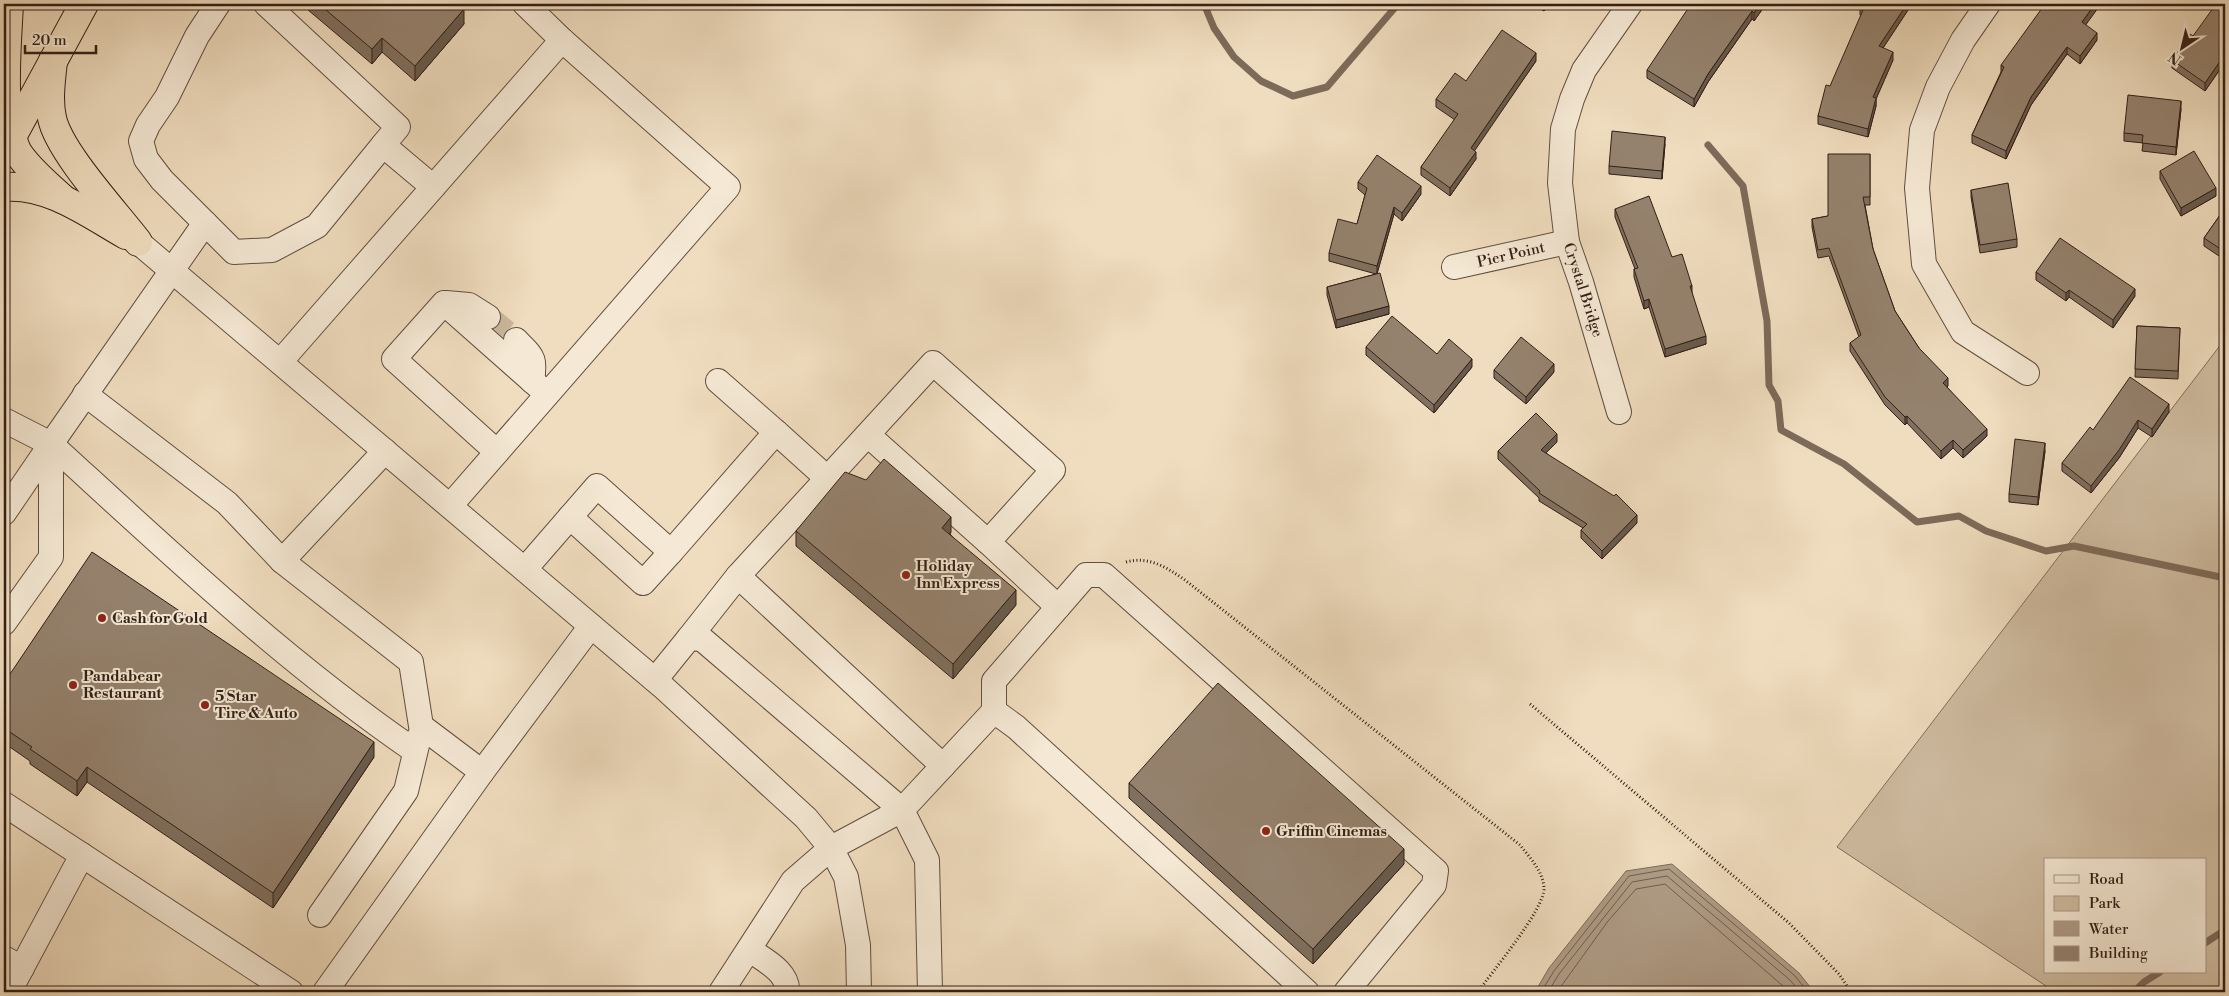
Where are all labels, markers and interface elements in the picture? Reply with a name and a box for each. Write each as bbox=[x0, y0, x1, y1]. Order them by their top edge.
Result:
scale bar bbox=[25, 22, 96, 54]
north arrow bbox=[2156, 22, 2206, 72]
text: 20 m bbox=[32, 31, 67, 50]
text: N bbox=[2165, 47, 2185, 68]
street label: Pier Point bbox=[1475, 238, 1548, 272]
street label: Crystal Bridge bbox=[1559, 240, 1607, 340]
place label: Holiday Inn Express bbox=[916, 557, 1000, 593]
marker: Holiday Inn Express bbox=[900, 569, 912, 581]
place label: Cash for Gold bbox=[112, 609, 208, 628]
marker: Cash for Gold bbox=[96, 612, 108, 624]
place label: Pandabear Restaurant bbox=[83, 667, 162, 703]
marker: Pandabear Restaurant bbox=[67, 679, 79, 691]
place label: 5 Star Tire & Auto bbox=[215, 687, 298, 723]
marker: 5 Star Tire & Auto bbox=[199, 699, 211, 711]
place label: Griffin Cinemas bbox=[1276, 822, 1387, 841]
marker: Griffin Cinemas bbox=[1260, 825, 1272, 837]
legend bbox=[2044, 858, 2206, 974]
text: Road bbox=[2089, 870, 2124, 889]
text: Park bbox=[2089, 894, 2121, 913]
text: Water bbox=[2088, 920, 2129, 939]
text: Building bbox=[2088, 944, 2148, 963]

